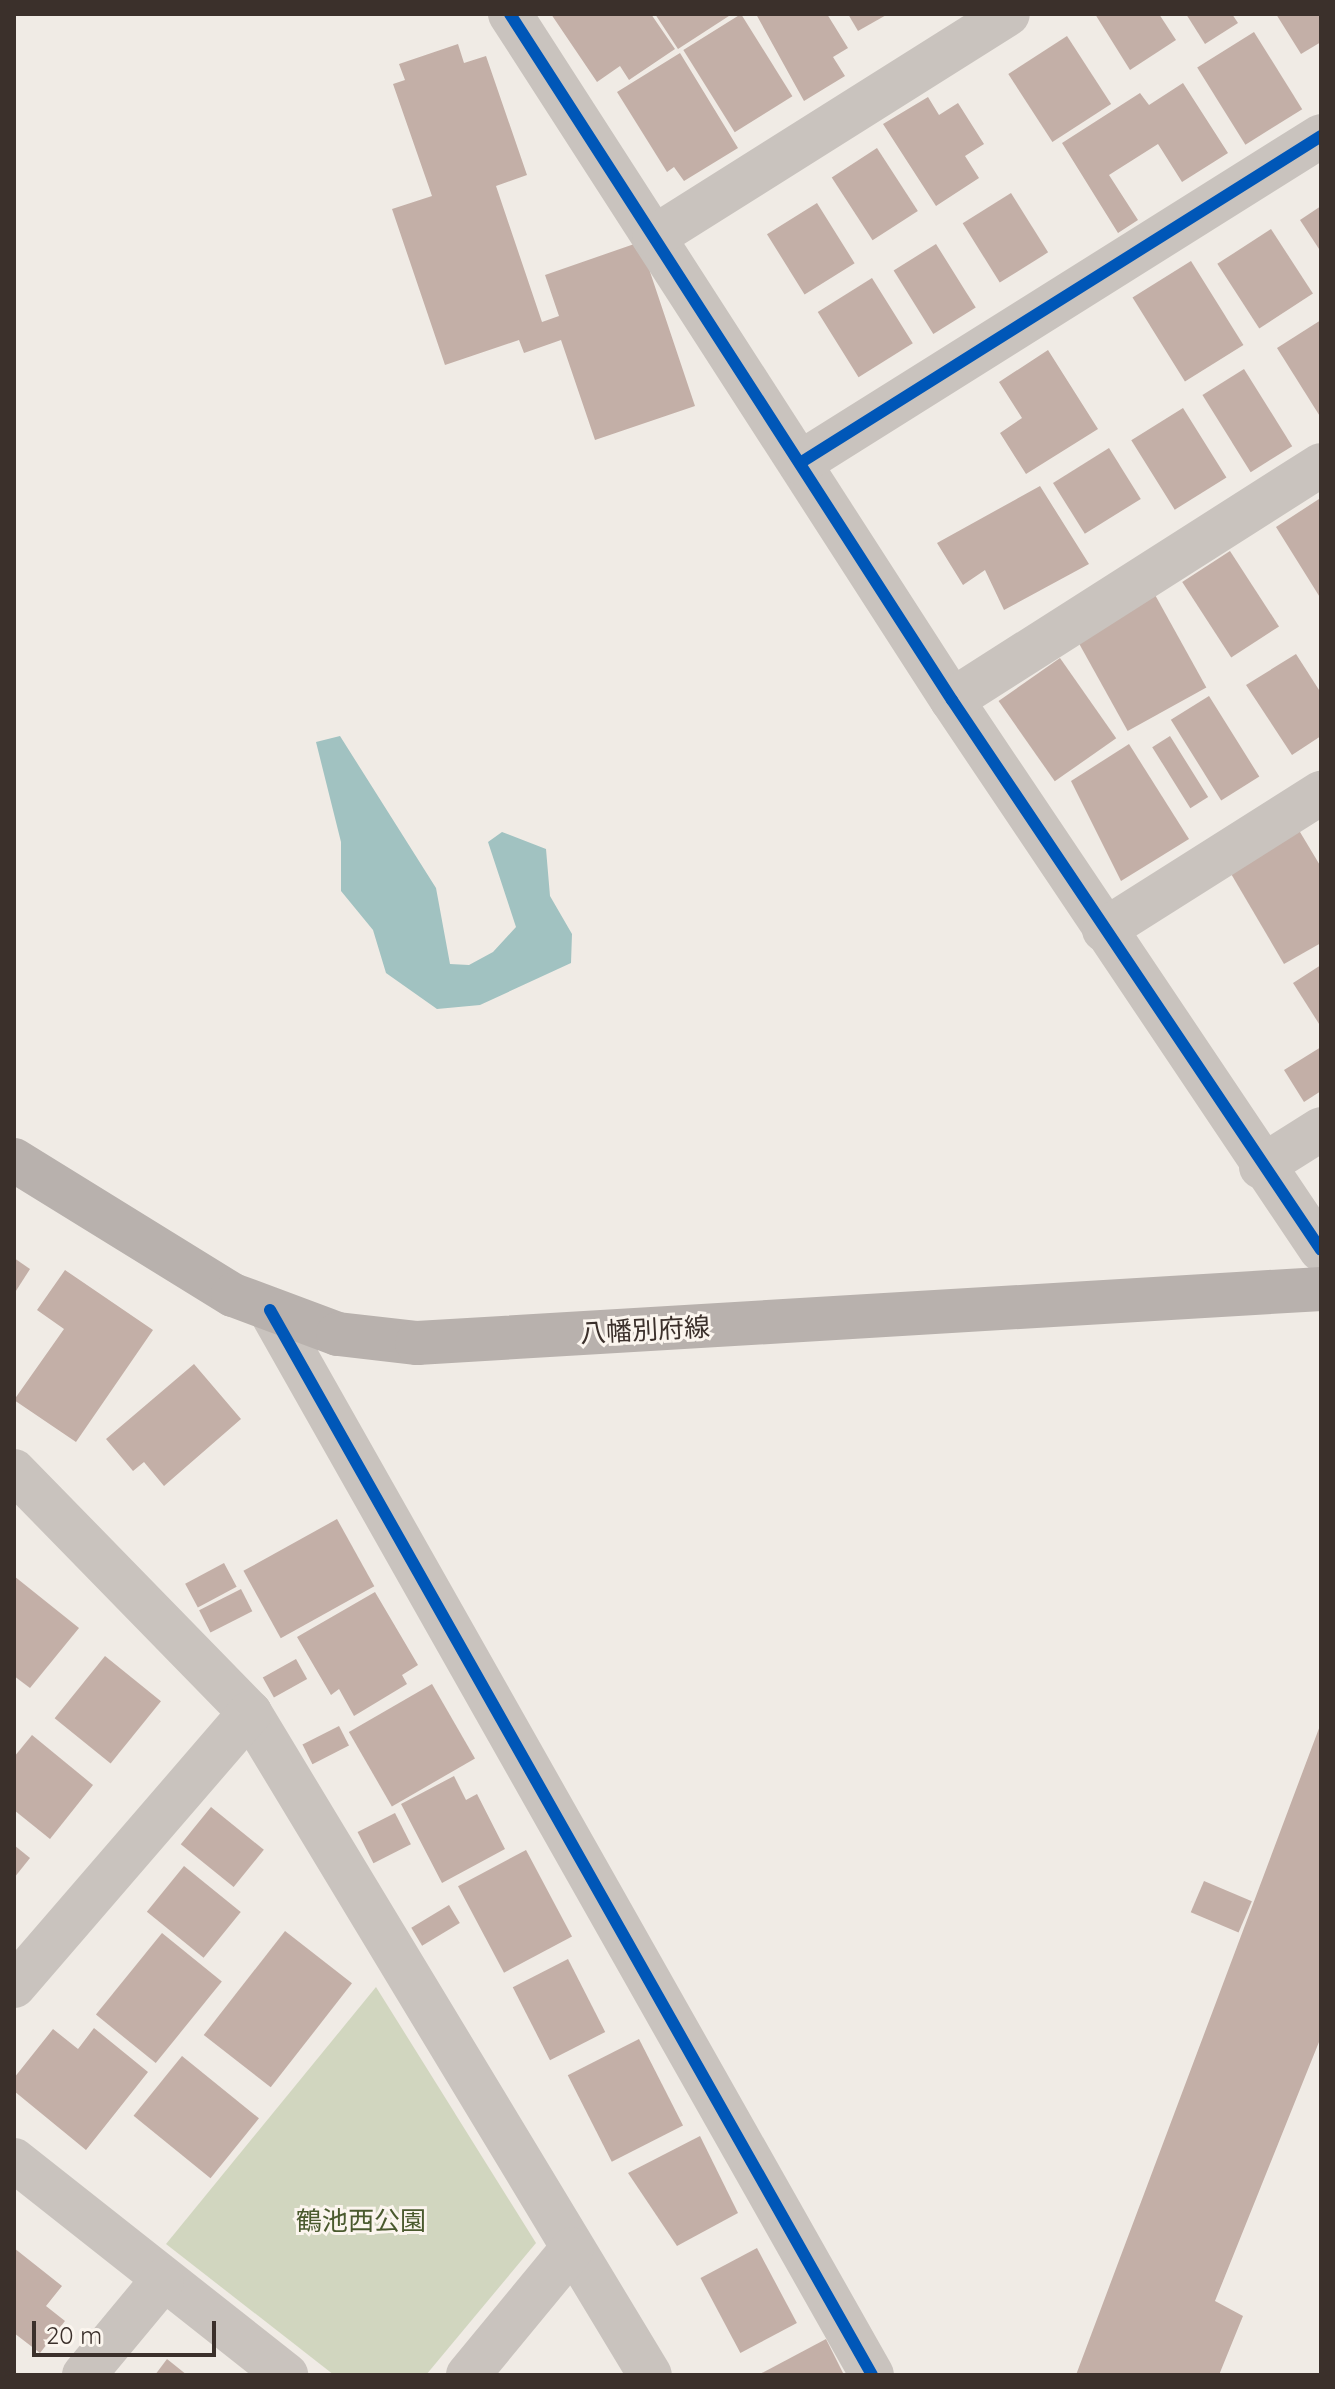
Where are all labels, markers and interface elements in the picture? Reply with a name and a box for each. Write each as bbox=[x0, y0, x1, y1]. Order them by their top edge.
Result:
street label: 八幡別府線 bbox=[579, 1311, 711, 1349]
park label: 鶴池西公園 bbox=[296, 2205, 426, 2237]
scale bar bbox=[36, 2305, 220, 2355]
text: 20 m bbox=[46, 2320, 102, 2350]

